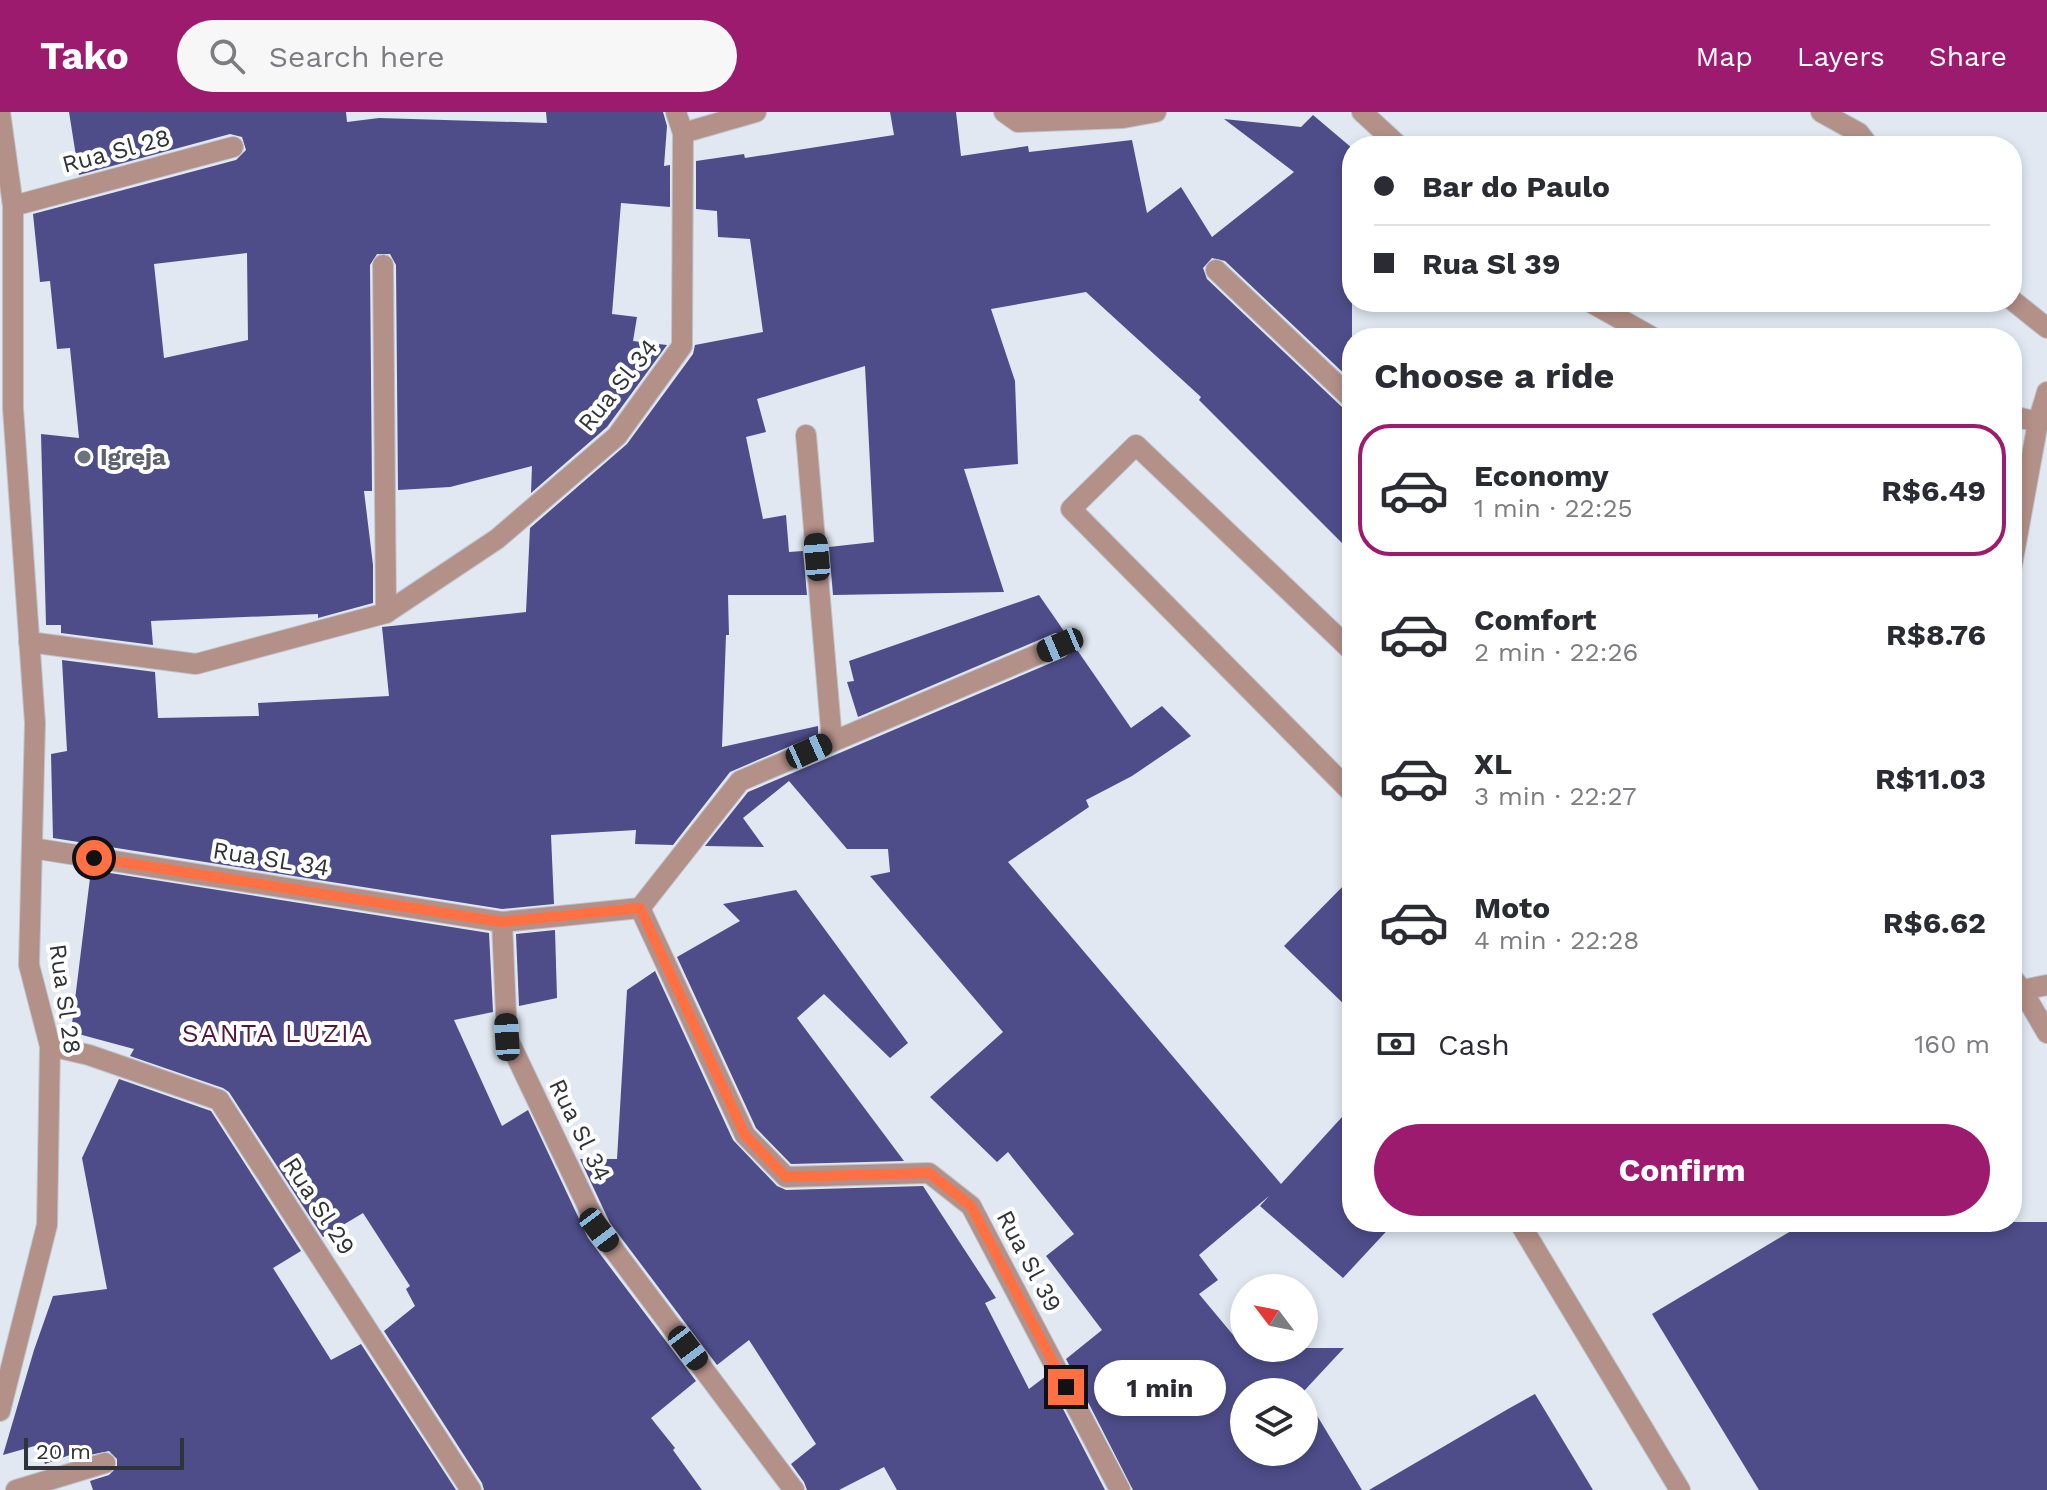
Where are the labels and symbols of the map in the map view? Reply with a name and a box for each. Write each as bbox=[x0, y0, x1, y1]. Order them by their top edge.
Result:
street label: Rua Sl 28 bbox=[59, 123, 173, 179]
street label: Rua Sl 34 bbox=[572, 333, 664, 437]
place label: Igreja bbox=[100, 443, 166, 471]
marker: Igreja bbox=[75, 448, 93, 466]
car bbox=[803, 532, 831, 582]
car bbox=[1033, 625, 1087, 665]
car bbox=[782, 730, 836, 772]
street label: Rua SL 34 bbox=[211, 836, 331, 882]
route start bbox=[76, 840, 112, 876]
street label: Rua Sl 28 bbox=[43, 942, 87, 1056]
car bbox=[494, 1012, 520, 1062]
district label: SANTA LUZIA bbox=[182, 1018, 370, 1048]
street label: Rua Sl 34 bbox=[543, 1074, 617, 1186]
street label: Rua Sl 29 bbox=[277, 1152, 361, 1260]
car bbox=[575, 1204, 623, 1256]
street label: Rua Sl 39 bbox=[991, 1206, 1067, 1316]
north arrow bbox=[1230, 1274, 1318, 1362]
car bbox=[664, 1322, 712, 1374]
callout: 1 min bbox=[1094, 1359, 1226, 1415]
route end bbox=[1048, 1369, 1084, 1405]
scale bar bbox=[24, 1434, 184, 1470]

